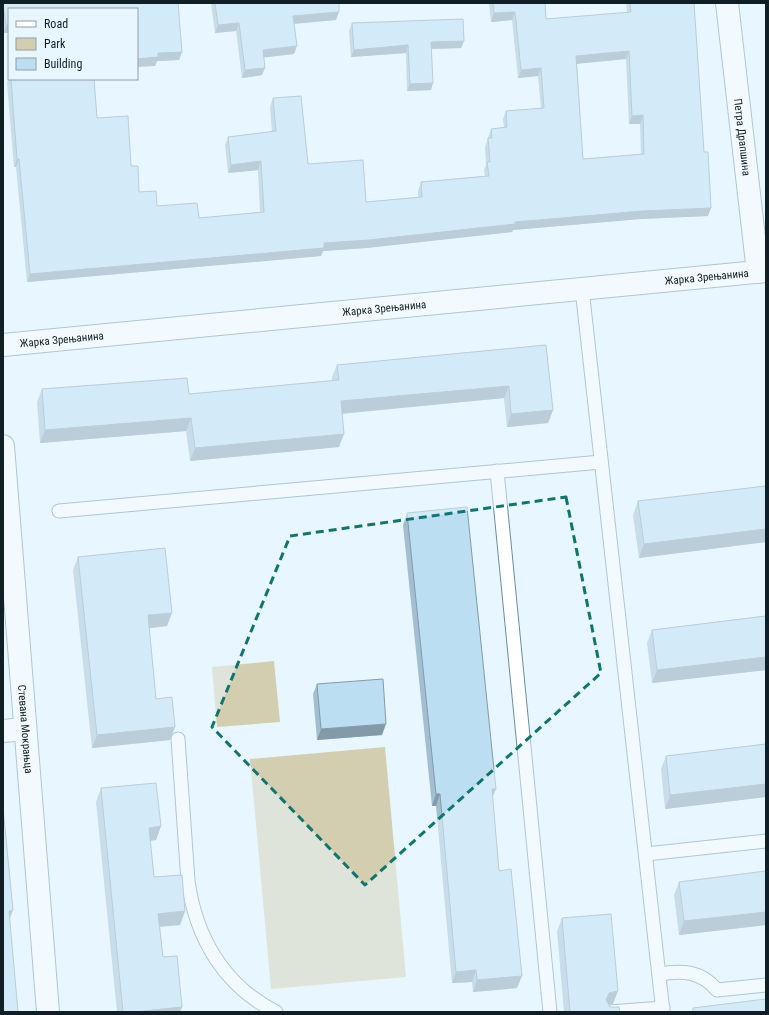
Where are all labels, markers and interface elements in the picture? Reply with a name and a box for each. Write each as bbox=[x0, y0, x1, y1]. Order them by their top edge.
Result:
legend bbox=[8, 8, 138, 80]
text: Road bbox=[44, 17, 68, 31]
text: Park bbox=[44, 37, 66, 51]
text: Building bbox=[44, 57, 82, 71]
street label: Петра Драпшина bbox=[731, 98, 753, 177]
street label: Жарка Зрењанина bbox=[664, 267, 749, 288]
street label: Жарка Зрењанина bbox=[342, 298, 427, 319]
street label: Жарка Зрењанина bbox=[19, 329, 104, 350]
street label: Стевана Мокрањца bbox=[15, 684, 35, 774]

